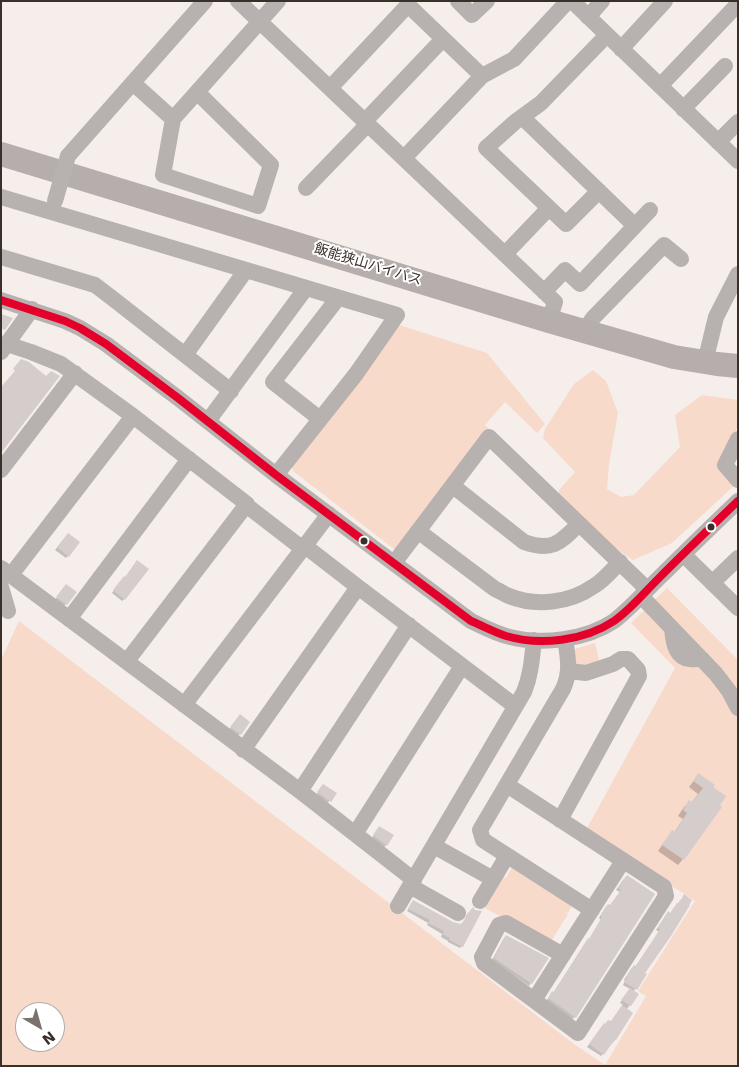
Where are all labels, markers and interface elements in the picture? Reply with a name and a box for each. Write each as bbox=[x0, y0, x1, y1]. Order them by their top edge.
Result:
street label: 飯能狭山バイパス bbox=[312, 241, 424, 289]
unlabelled marker bbox=[706, 522, 716, 532]
unlabelled marker bbox=[359, 536, 369, 546]
north arrow bbox=[15, 1002, 65, 1052]
text: N bbox=[39, 1028, 58, 1048]

